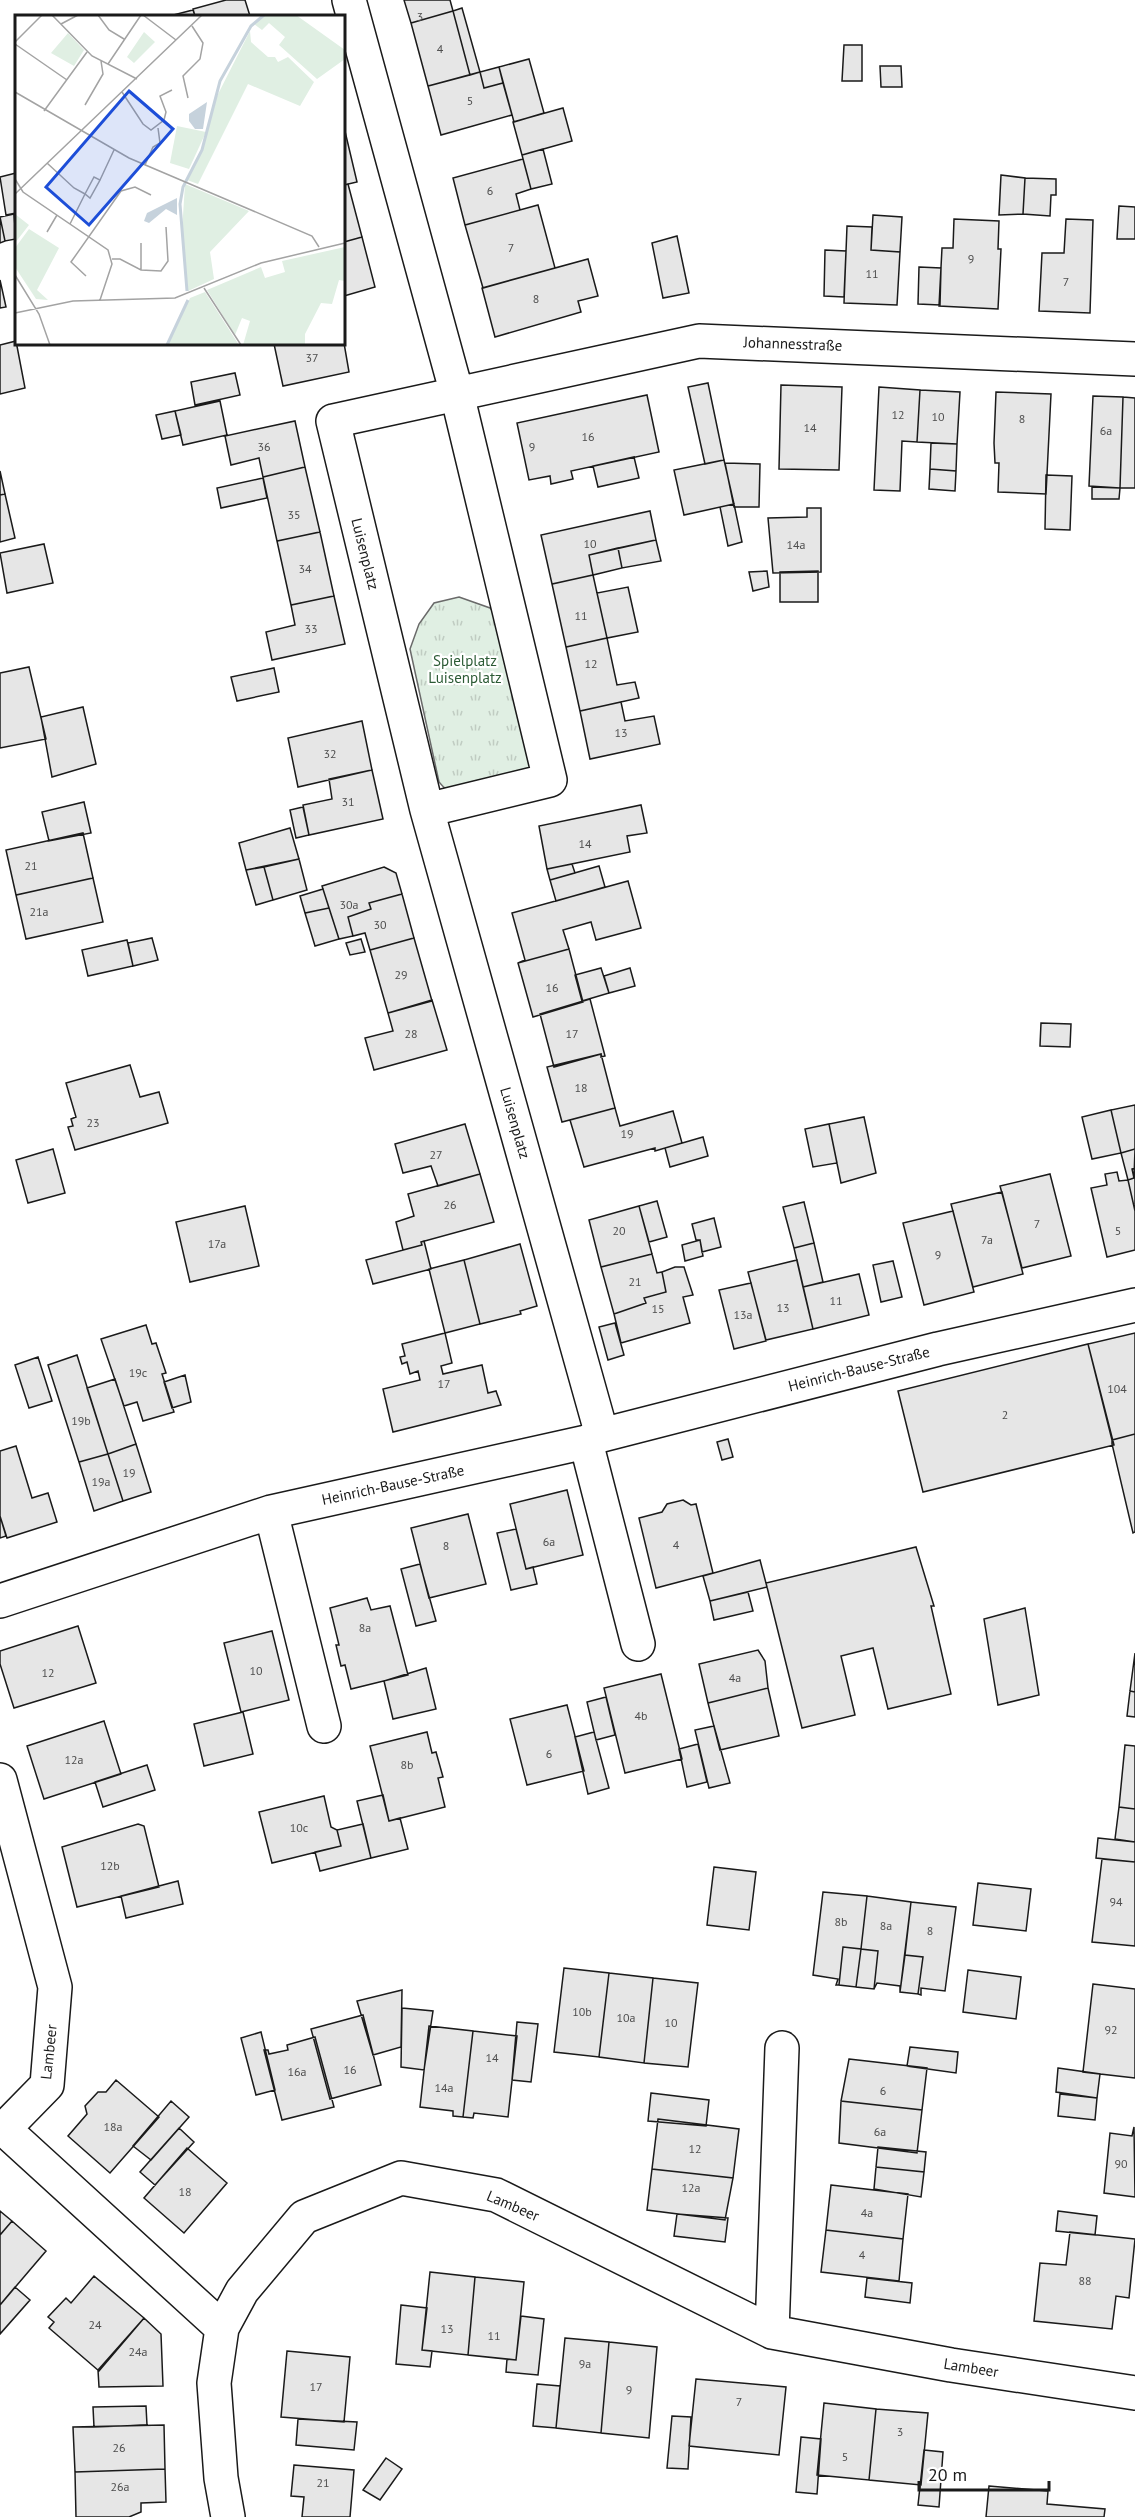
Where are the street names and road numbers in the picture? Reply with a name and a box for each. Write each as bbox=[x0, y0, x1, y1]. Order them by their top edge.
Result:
street label: Johannesstraße bbox=[742, 332, 843, 355]
street label: Luisenplatz bbox=[347, 516, 384, 592]
street label: Luisenplatz bbox=[496, 1085, 535, 1161]
street label: Heinrich-Bause-Straße bbox=[786, 1342, 932, 1395]
street label: Heinrich-Bause-Straße bbox=[320, 1460, 466, 1509]
street label: Lambeer bbox=[36, 2023, 61, 2080]
street label: Lambeer bbox=[484, 2186, 542, 2225]
street label: Lambeer bbox=[942, 2354, 1000, 2381]

